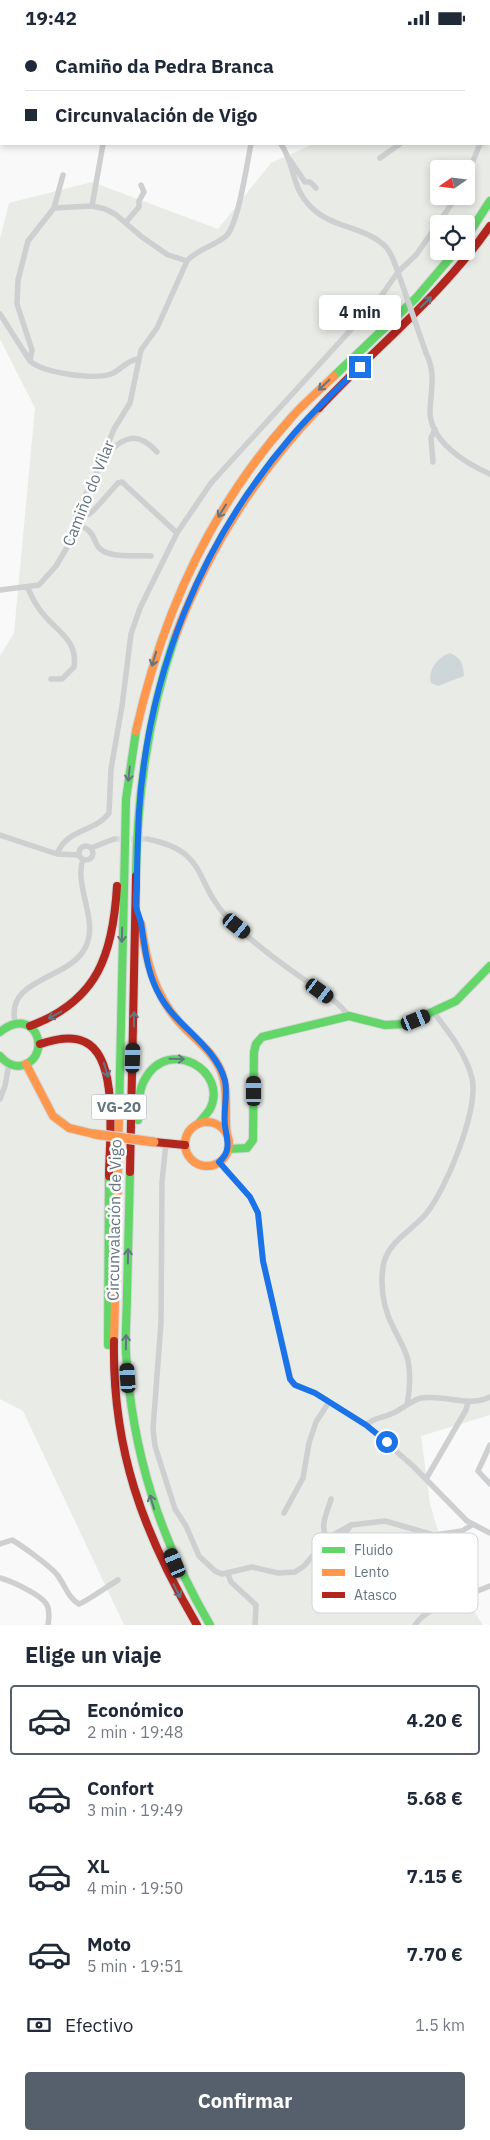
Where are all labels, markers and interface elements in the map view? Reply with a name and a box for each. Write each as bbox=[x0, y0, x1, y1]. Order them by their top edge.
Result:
text: 19:42 bbox=[25, 6, 77, 30]
text: Camiño da Pedra Branca bbox=[55, 54, 274, 78]
text: Circunvalación de Vigo bbox=[55, 103, 258, 127]
north arrow bbox=[430, 160, 475, 205]
map controls bbox=[430, 160, 475, 260]
button: locate bbox=[430, 215, 475, 260]
callout: 4 min bbox=[319, 295, 401, 329]
one-way arrow bbox=[420, 296, 433, 308]
text: 4 min bbox=[339, 302, 381, 322]
route end bbox=[349, 356, 371, 378]
one-way arrow bbox=[317, 379, 330, 391]
street label: Camiño do Vilar bbox=[58, 437, 118, 549]
one-way arrow bbox=[216, 504, 227, 518]
one-way arrow bbox=[149, 650, 159, 666]
one-way arrow bbox=[124, 766, 134, 782]
car bbox=[220, 911, 253, 941]
one-way arrow bbox=[118, 927, 127, 943]
car bbox=[303, 976, 336, 1006]
car bbox=[399, 1007, 432, 1033]
one-way arrow bbox=[49, 1011, 63, 1021]
one-way arrow bbox=[129, 1011, 138, 1027]
car bbox=[124, 1043, 141, 1073]
one-way arrow bbox=[169, 1054, 185, 1064]
one-way arrow bbox=[102, 1062, 112, 1078]
car bbox=[246, 1076, 261, 1106]
road number: VG-20 bbox=[92, 1095, 146, 1119]
street label: Circunvalación de Vigo bbox=[103, 1139, 125, 1301]
one-way arrow bbox=[124, 1248, 133, 1264]
one-way arrow bbox=[122, 1335, 131, 1351]
car bbox=[119, 1363, 136, 1393]
route start bbox=[376, 1431, 398, 1453]
one-way arrow bbox=[146, 1494, 156, 1510]
legend bbox=[312, 1533, 478, 1613]
text: Fluido bbox=[354, 1541, 393, 1559]
car bbox=[162, 1546, 187, 1580]
text: Lento bbox=[354, 1563, 389, 1581]
one-way arrow bbox=[173, 1583, 182, 1598]
text: Atasco bbox=[354, 1586, 397, 1604]
text: Elige un viaje bbox=[25, 1640, 162, 1669]
icon: car bbox=[27, 1698, 72, 1743]
text: Económico bbox=[87, 1698, 184, 1722]
text: 4.20 € bbox=[407, 1708, 463, 1732]
text: 2 min · 19:48 bbox=[87, 1722, 183, 1742]
icon: car bbox=[27, 1776, 72, 1821]
text: Confort bbox=[87, 1776, 154, 1800]
text: 5.68 € bbox=[407, 1786, 463, 1810]
text: 3 min · 19:49 bbox=[87, 1800, 183, 1820]
icon: car bbox=[27, 1854, 72, 1899]
text: XL bbox=[87, 1854, 110, 1878]
text: 7.15 € bbox=[407, 1864, 463, 1888]
text: 4 min · 19:50 bbox=[87, 1878, 183, 1898]
icon: car bbox=[27, 1932, 72, 1977]
text: Moto bbox=[87, 1932, 131, 1956]
text: 7.70 € bbox=[407, 1942, 463, 1966]
text: 5 min · 19:51 bbox=[87, 1956, 183, 1976]
icon: cash bbox=[25, 2011, 53, 2039]
text: Efectivo bbox=[65, 2013, 133, 2037]
text: 1.5 km bbox=[415, 2015, 465, 2035]
button: Confirmar bbox=[25, 2072, 465, 2130]

